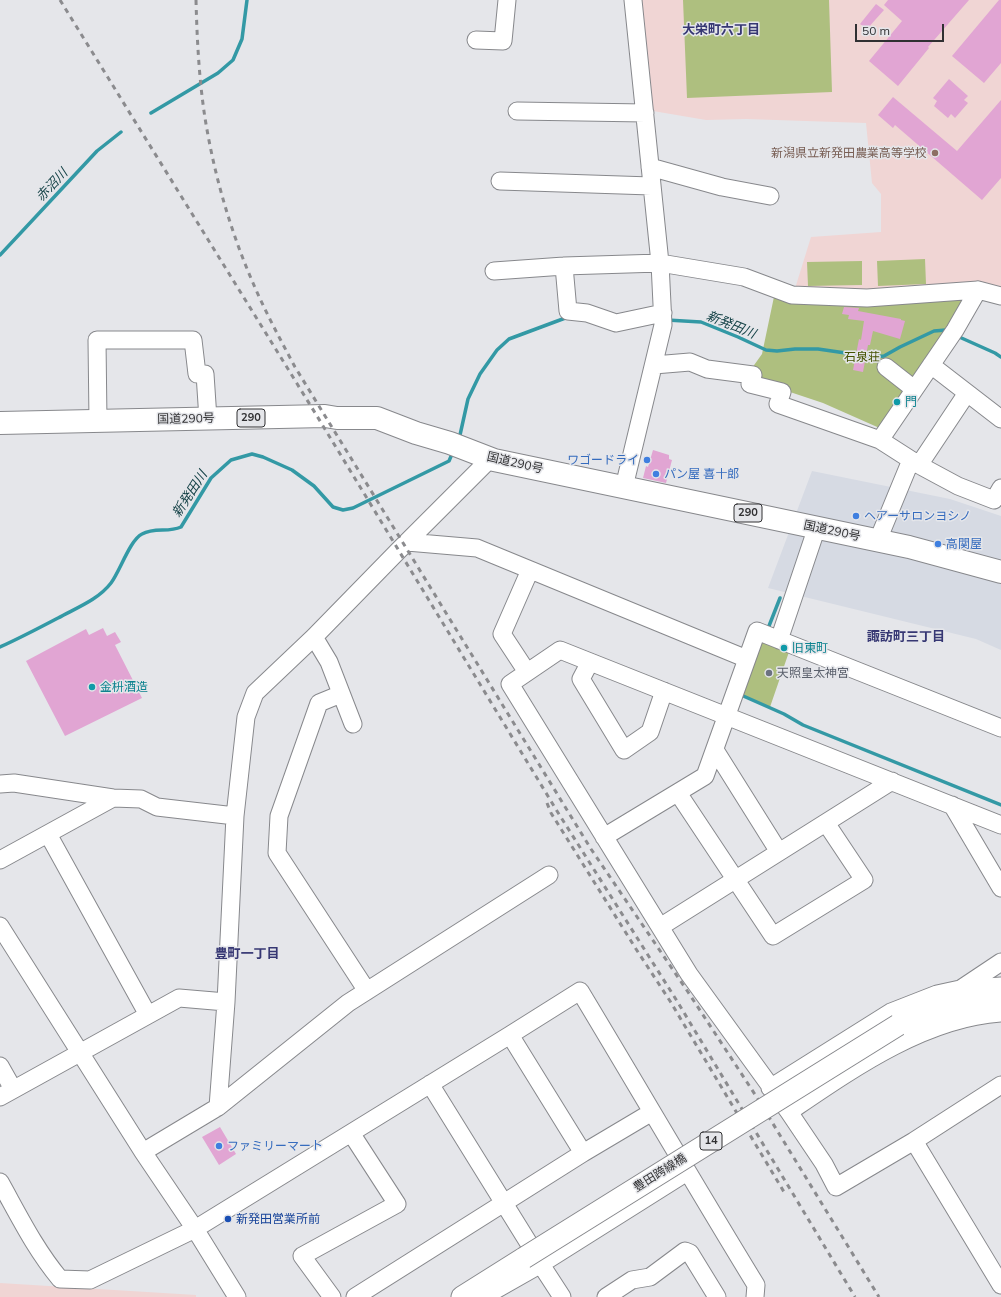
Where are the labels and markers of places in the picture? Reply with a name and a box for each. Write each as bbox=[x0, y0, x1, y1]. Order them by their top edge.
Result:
place label: 新潟県立新発田農業高等学校 bbox=[771, 146, 927, 160]
marker: 新潟県立新発田農業高等学校 bbox=[930, 148, 940, 158]
place label: 門 bbox=[905, 395, 917, 409]
marker: 門 bbox=[892, 397, 902, 407]
place label: ワゴードライ bbox=[567, 453, 639, 467]
marker: ワゴードライ bbox=[642, 455, 652, 465]
place label: パン屋 喜十郎 bbox=[664, 467, 739, 481]
marker: パン屋 喜十郎 bbox=[651, 469, 661, 479]
place label: ヘアーサロンヨシノ bbox=[864, 509, 971, 523]
marker: ヘアーサロンヨシノ bbox=[851, 511, 861, 521]
place label: 高関屋 bbox=[946, 537, 982, 551]
marker: 高関屋 bbox=[933, 539, 943, 549]
place label: 旧東町 bbox=[792, 641, 828, 655]
marker: 旧東町 bbox=[779, 643, 789, 653]
place label: 天照皇太神宮 bbox=[777, 666, 849, 680]
marker: 天照皇太神宮 bbox=[764, 668, 774, 678]
place label: 金枡酒造 bbox=[100, 680, 148, 694]
marker: 金枡酒造 bbox=[87, 682, 97, 692]
place label: ファミリーマート bbox=[227, 1139, 323, 1153]
marker: ファミリーマート bbox=[214, 1141, 224, 1151]
place label: 新発田営業所前 bbox=[236, 1212, 320, 1226]
marker: 新発田営業所前 bbox=[223, 1214, 233, 1224]

